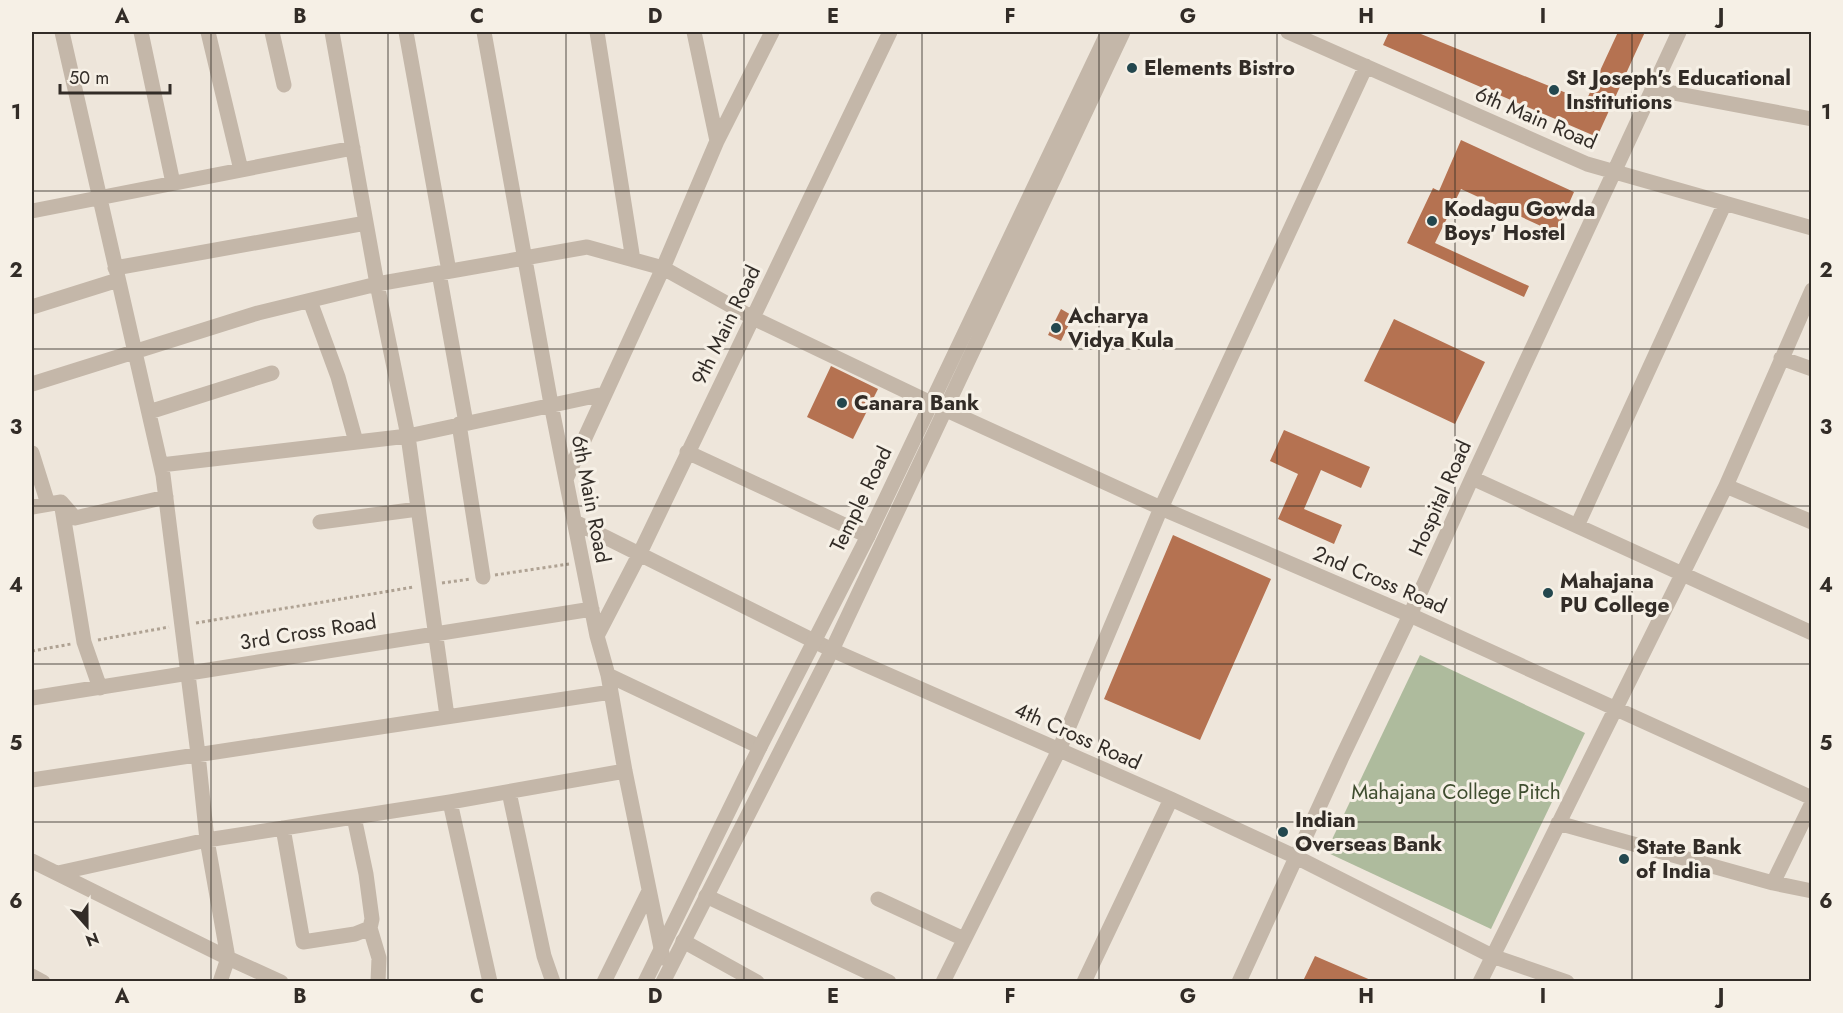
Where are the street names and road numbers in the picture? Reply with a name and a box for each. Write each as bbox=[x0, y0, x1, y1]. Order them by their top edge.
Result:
street label: 6th Main Road bbox=[1470, 79, 1602, 157]
street label: 9th Main Road bbox=[684, 260, 768, 390]
street label: 6th Main Road bbox=[564, 433, 618, 565]
street label: Hospital Road bbox=[1401, 435, 1479, 561]
street label: Temple Road bbox=[823, 441, 899, 557]
street label: 2nd Cross Road bbox=[1309, 538, 1451, 622]
street label: 3rd Cross Road bbox=[237, 606, 379, 658]
street label: 4th Cross Road bbox=[1010, 695, 1146, 777]

